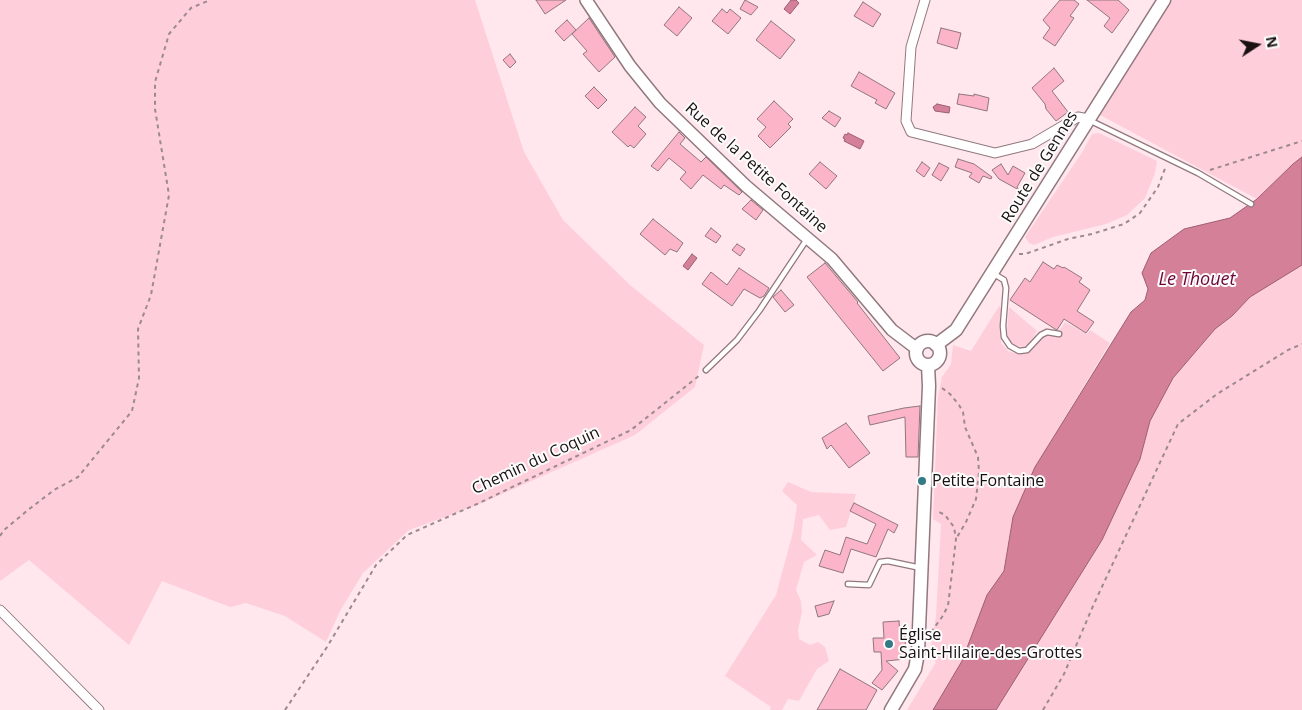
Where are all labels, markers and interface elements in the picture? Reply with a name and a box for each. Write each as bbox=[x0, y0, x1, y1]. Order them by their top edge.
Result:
north arrow bbox=[1232, 20, 1282, 70]
text: N bbox=[1262, 35, 1283, 49]
street label: Rue de la Petite Fontaine bbox=[681, 99, 831, 237]
street label: Route de Gennes bbox=[998, 108, 1082, 226]
water label: Le Thouet bbox=[1158, 269, 1236, 291]
street label: Chemin du Coquin bbox=[469, 423, 603, 499]
place label: Petite Fontaine bbox=[932, 471, 1044, 491]
marker: Petite Fontaine bbox=[916, 475, 928, 487]
place label: Église Saint-Hilaire-des-Grottes bbox=[899, 625, 1082, 663]
marker: Église Saint-Hilaire-des-Grottes bbox=[883, 638, 895, 650]

